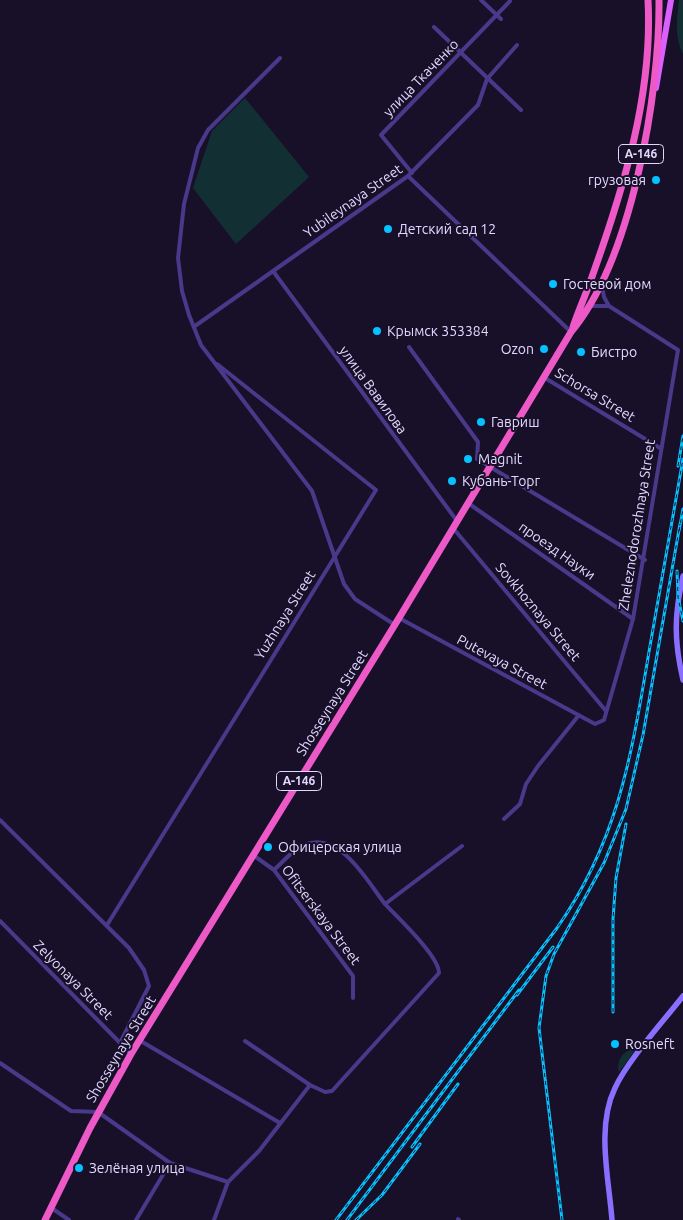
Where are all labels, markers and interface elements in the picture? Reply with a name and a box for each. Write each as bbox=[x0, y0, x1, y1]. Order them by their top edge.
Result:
street label: улица Ткаченко bbox=[380, 36, 462, 120]
road number: А-146 bbox=[618, 144, 664, 164]
street label: Yubileynaya Street bbox=[300, 161, 406, 241]
place label: грузовая bbox=[588, 172, 646, 188]
marker: грузовая bbox=[650, 174, 662, 186]
place label: Детский сад 12 bbox=[398, 221, 496, 237]
marker: Детский сад 12 bbox=[382, 223, 394, 235]
place label: Гостевой дом bbox=[563, 276, 651, 292]
marker: Гостевой дом bbox=[547, 278, 559, 290]
place label: Крымск 353384 bbox=[387, 323, 489, 339]
marker: Крымск 353384 bbox=[371, 325, 383, 337]
place label: Ozon bbox=[501, 341, 534, 357]
street label: улица Вавилова bbox=[335, 343, 411, 437]
marker: Ozon bbox=[538, 343, 550, 355]
place label: Бистро bbox=[591, 344, 637, 360]
marker: Бистро bbox=[575, 346, 587, 358]
street label: Schorsa Street bbox=[552, 364, 638, 426]
place label: Гавриш bbox=[491, 414, 540, 430]
marker: Гавриш bbox=[475, 416, 487, 428]
street label: Zheleznodorozhnaya Street bbox=[615, 438, 659, 612]
place label: Magnit bbox=[478, 451, 522, 467]
marker: Magnit bbox=[462, 453, 474, 465]
place label: Кубань-Торг bbox=[462, 473, 540, 489]
marker: Кубань-Торг bbox=[446, 475, 458, 487]
street label: проезд Науки bbox=[516, 518, 598, 584]
street label: Sovkhoznaya Street bbox=[492, 559, 584, 665]
street label: Yuzhnaya Street bbox=[251, 567, 319, 663]
street label: Putevaya Street bbox=[454, 631, 550, 693]
street label: Shosseynaya Street bbox=[293, 647, 371, 759]
road number: А-146 bbox=[276, 771, 322, 790]
place label: Офицерская улица bbox=[278, 839, 402, 855]
marker: Офицерская улица bbox=[262, 841, 274, 853]
street label: Ofitserskaya Street bbox=[278, 862, 364, 968]
street label: Zelyonaya Street bbox=[30, 937, 116, 1023]
street label: Shosseynaya Street bbox=[82, 993, 160, 1105]
place label: Rosneft bbox=[625, 1036, 675, 1052]
marker: Rosneft bbox=[609, 1038, 621, 1050]
place label: Зелёная улица bbox=[89, 1160, 185, 1176]
marker: Зелёная улица bbox=[73, 1162, 85, 1174]

